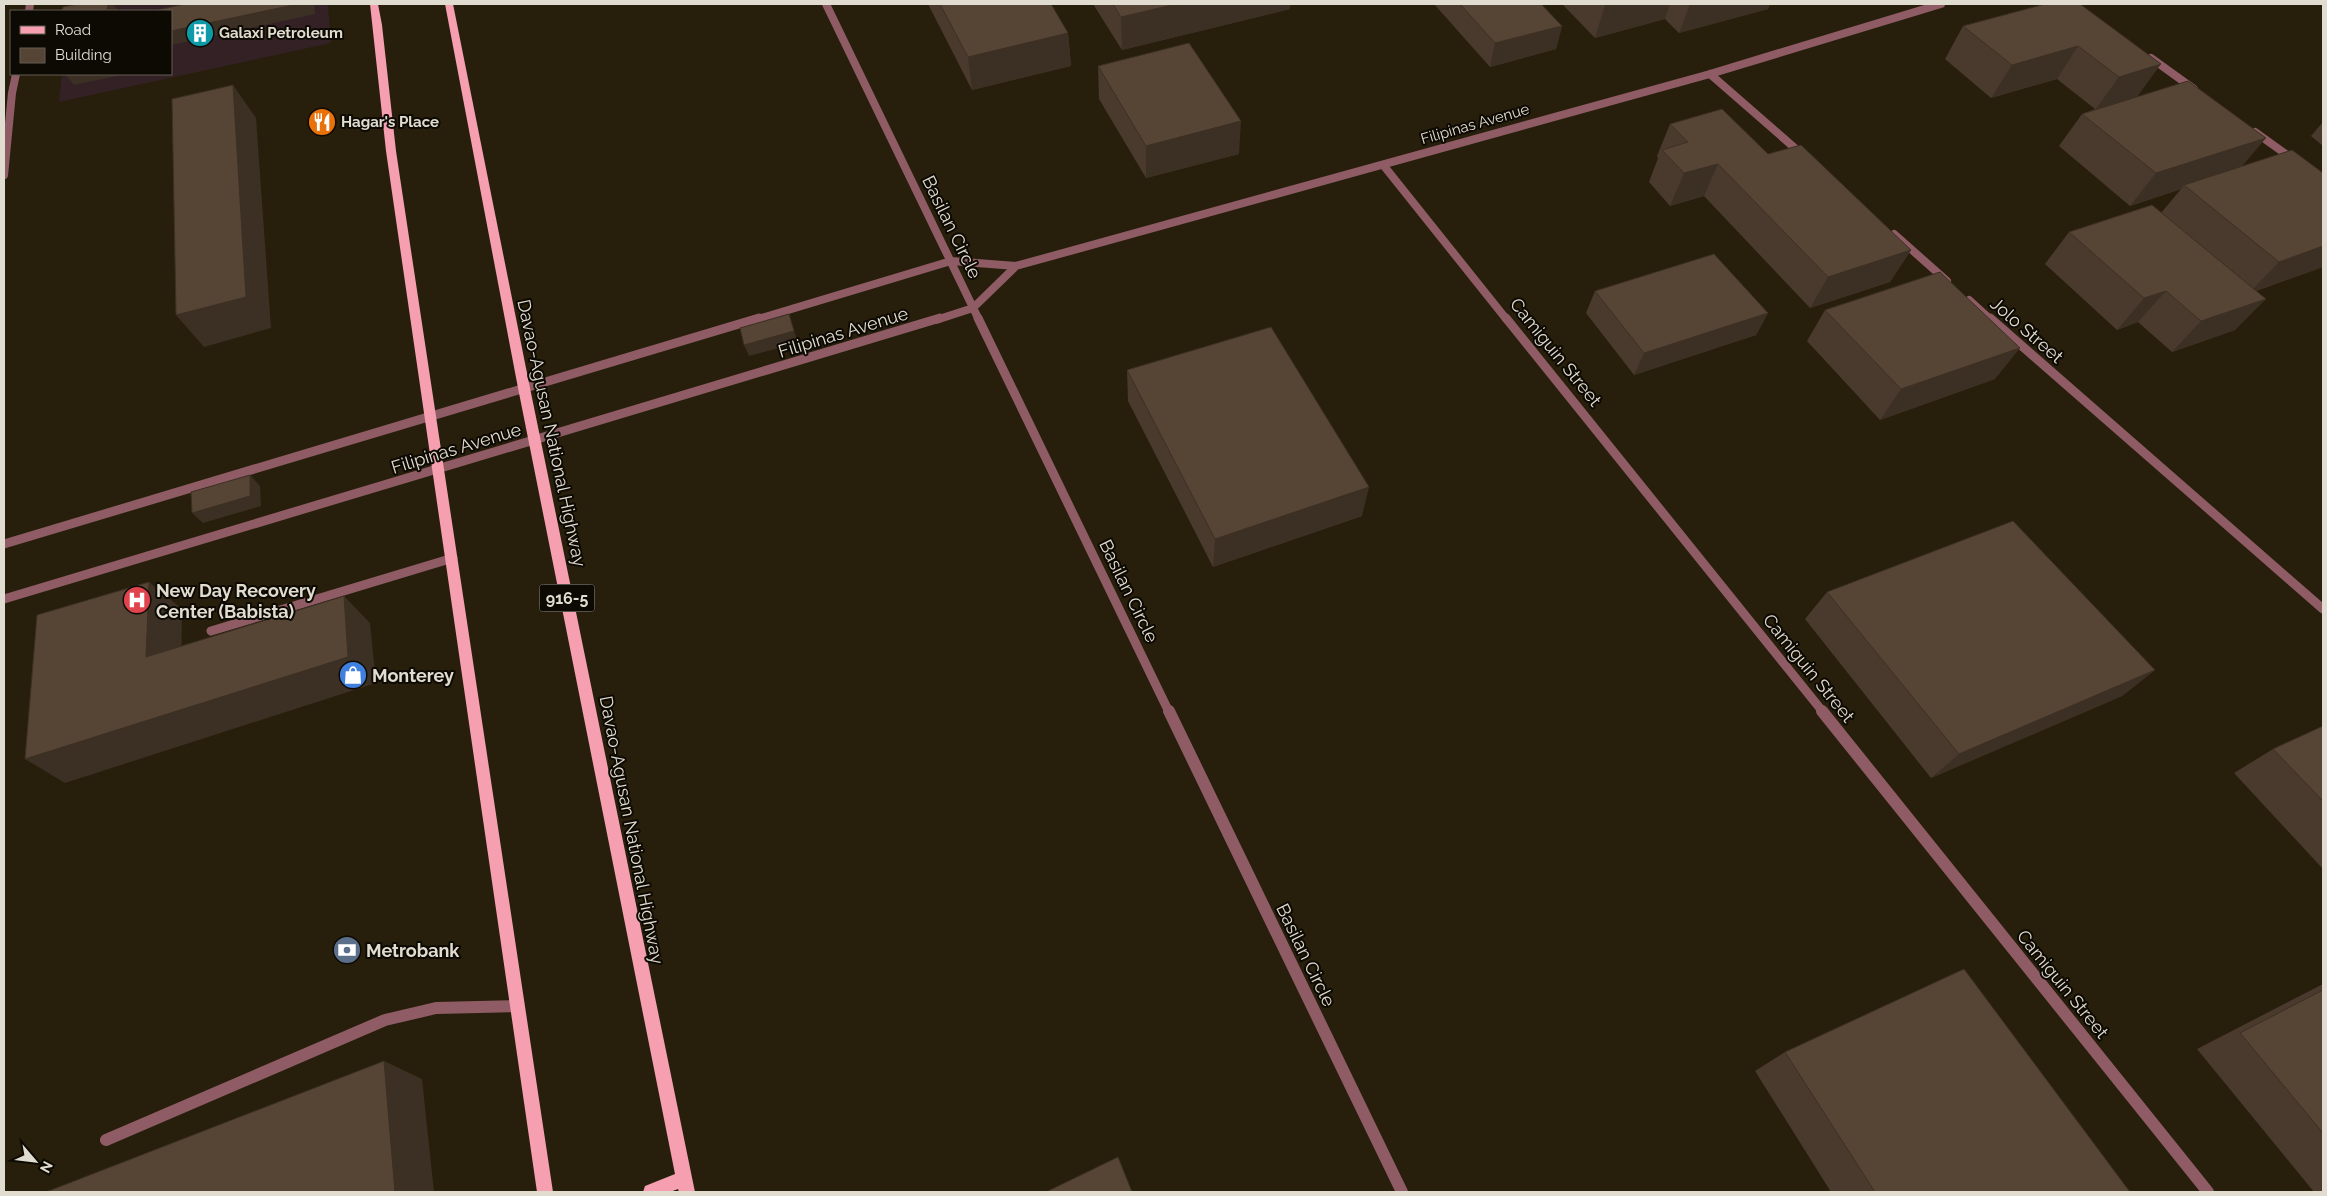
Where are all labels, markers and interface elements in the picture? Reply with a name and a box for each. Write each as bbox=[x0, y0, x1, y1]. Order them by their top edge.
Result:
legend bbox=[10, 10, 172, 75]
building icon: Galaxi Petroleum bbox=[185, 18, 215, 48]
text: Road bbox=[55, 21, 91, 39]
place label: Galaxi Petroleum bbox=[219, 24, 343, 42]
text: Building bbox=[55, 46, 112, 64]
street label: Filipinas Avenue bbox=[1419, 100, 1532, 148]
restaurant icon: Hagar's Place bbox=[307, 107, 337, 137]
place label: Hagar's Place bbox=[341, 113, 439, 131]
street label: Basilan Circle bbox=[918, 172, 986, 282]
street label: Jolo Street bbox=[1986, 293, 2068, 367]
street label: Camiguin Street bbox=[1506, 294, 1606, 410]
street label: Davao-Agusan National Highway bbox=[513, 297, 591, 569]
street label: Filipinas Avenue bbox=[776, 302, 911, 362]
street label: Filipinas Avenue bbox=[389, 418, 524, 478]
street label: Basilan Circle bbox=[1095, 536, 1163, 646]
place label: New Day Recovery Center (Babista) bbox=[156, 580, 316, 622]
road number: 916-5 bbox=[540, 584, 594, 612]
hospital icon: New Day Recovery Center (Babista) bbox=[122, 585, 152, 615]
street label: Camiguin Street bbox=[1759, 610, 1859, 726]
shop icon: Monterey bbox=[338, 660, 368, 690]
place label: Monterey bbox=[372, 665, 454, 686]
street label: Davao-Agusan National Highway bbox=[596, 694, 668, 966]
street label: Basilan Circle bbox=[1272, 900, 1340, 1010]
street label: Camiguin Street bbox=[2013, 926, 2113, 1042]
bank icon: Metrobank bbox=[332, 935, 362, 965]
place label: Metrobank bbox=[366, 940, 460, 961]
north arrow bbox=[10, 1136, 60, 1186]
text: N bbox=[37, 1159, 56, 1176]

